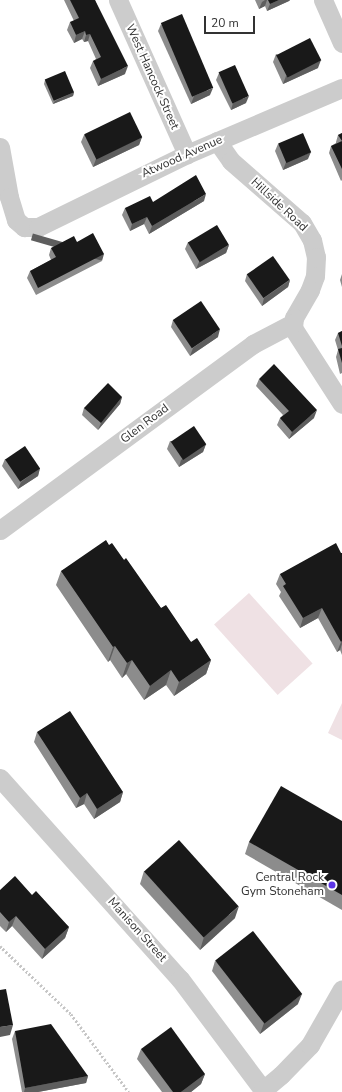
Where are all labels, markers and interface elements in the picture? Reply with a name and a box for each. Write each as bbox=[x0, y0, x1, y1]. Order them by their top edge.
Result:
scale bar bbox=[206, 8, 257, 34]
text: 20 m bbox=[211, 15, 239, 31]
street label: West Hancock Street bbox=[122, 22, 182, 132]
street label: Atwood Avenue bbox=[139, 133, 225, 181]
street label: Hillside Road bbox=[248, 175, 310, 235]
street label: Glen Road bbox=[118, 401, 172, 447]
place label: Central Rock Gym Stoneham bbox=[241, 871, 324, 899]
marker: Central Rock Gym Stoneham bbox=[327, 880, 337, 890]
street label: Manison Street bbox=[104, 895, 170, 965]

